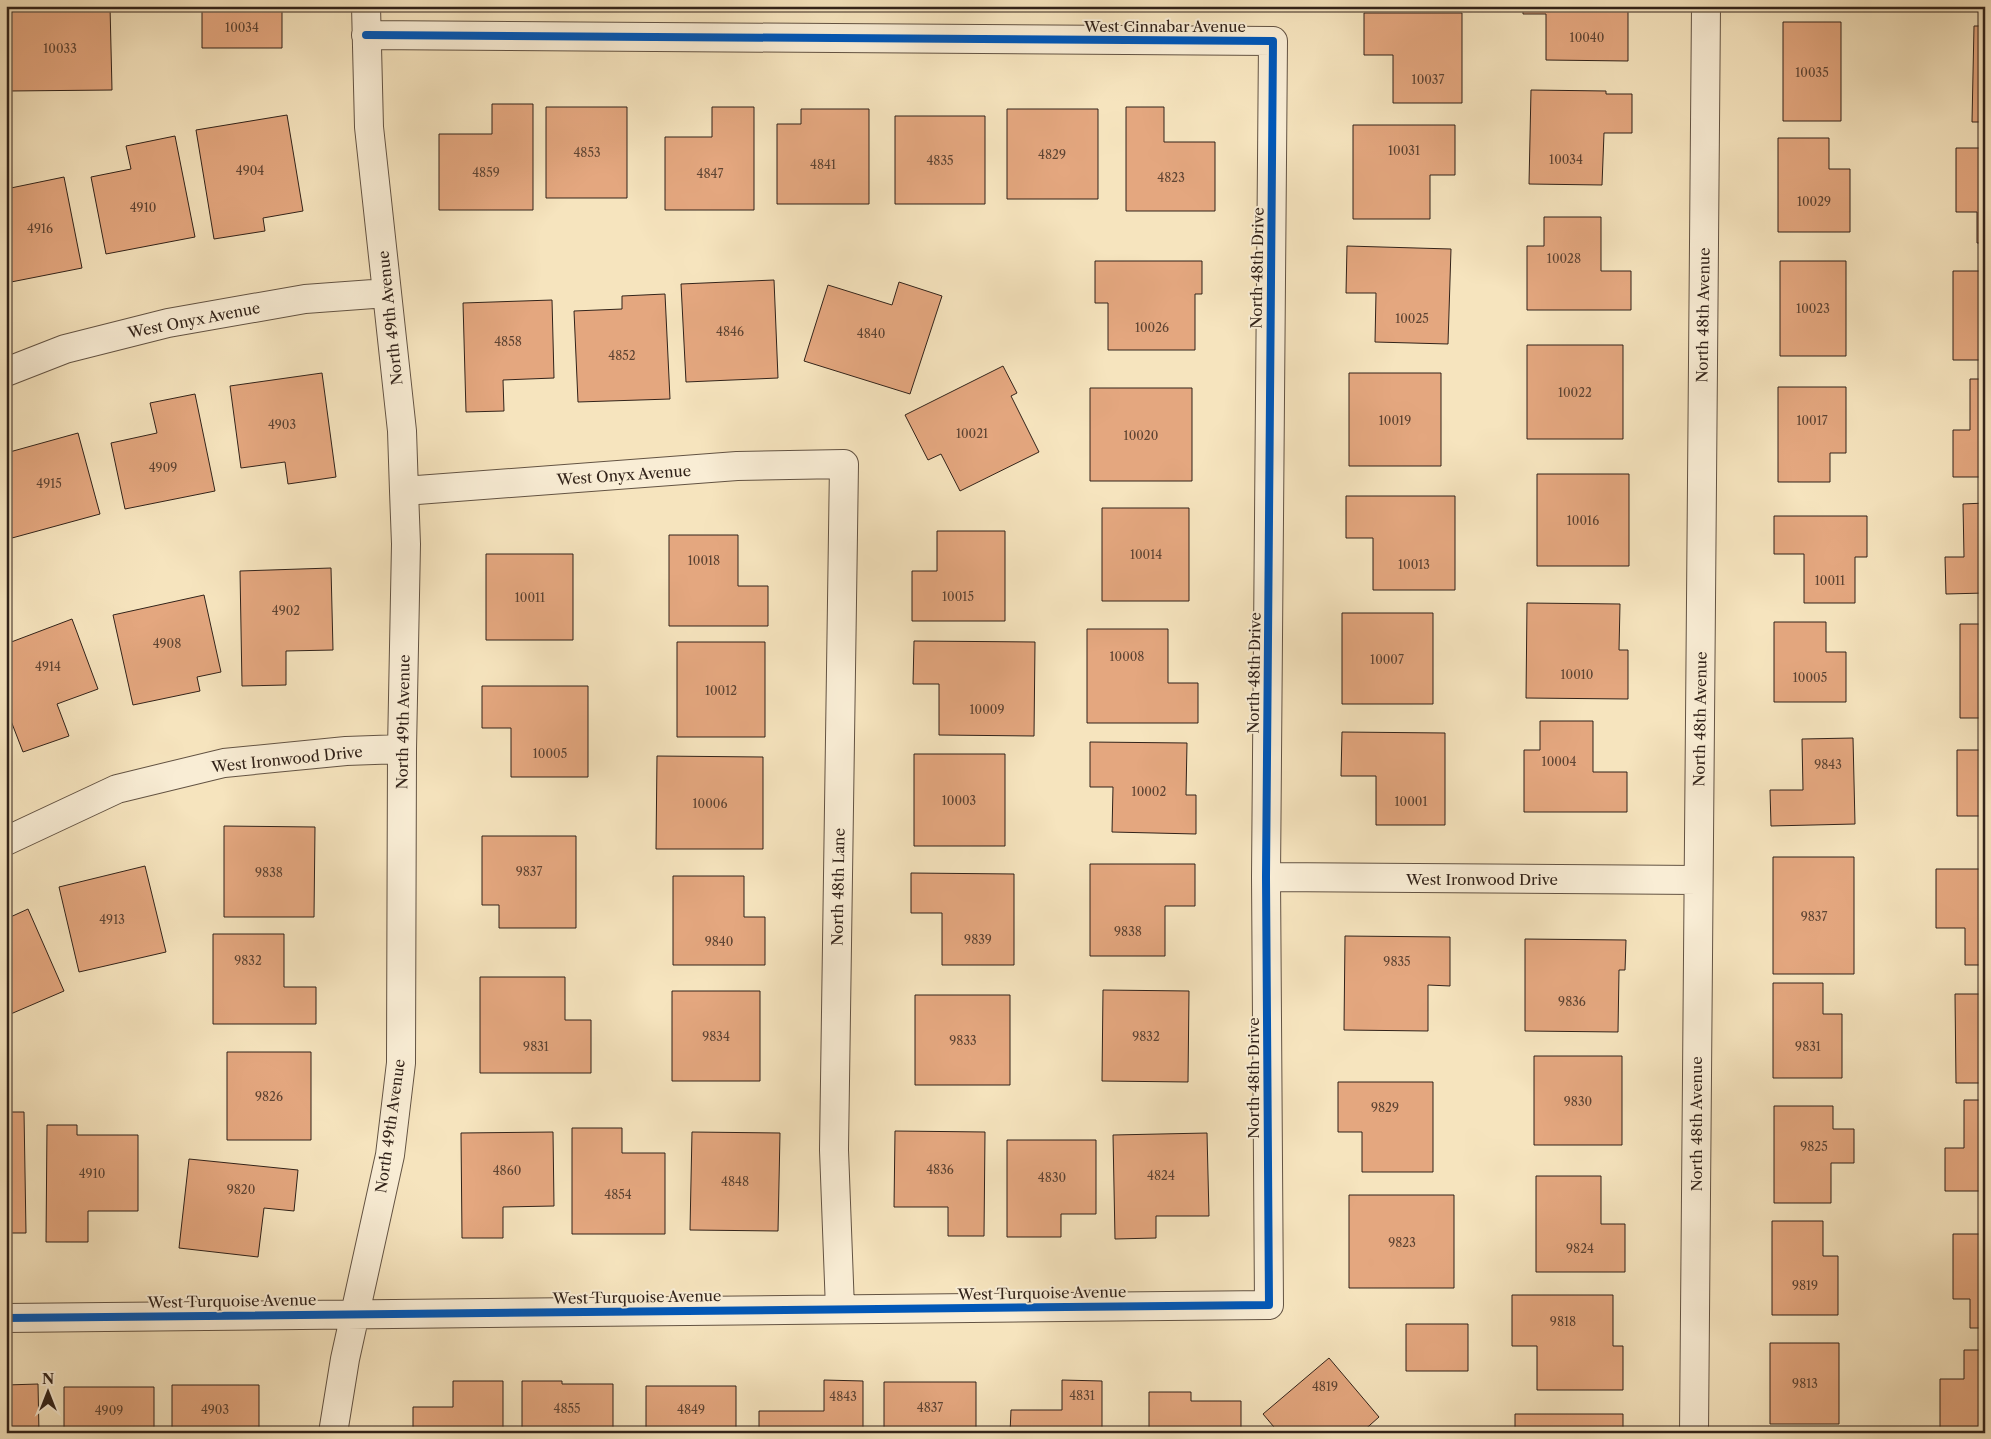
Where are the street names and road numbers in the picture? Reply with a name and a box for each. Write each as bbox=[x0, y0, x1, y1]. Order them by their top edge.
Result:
street label: West Cinnabar Avenue bbox=[1083, 17, 1246, 36]
street label: North 48th Drive bbox=[1246, 207, 1268, 329]
street label: North 48th Avenue bbox=[1692, 247, 1714, 383]
street label: North 49th Avenue bbox=[373, 250, 407, 386]
street label: West Onyx Avenue bbox=[125, 298, 262, 342]
street label: West Onyx Avenue bbox=[555, 461, 692, 489]
street label: North 48th Drive bbox=[1243, 612, 1265, 734]
street label: North 48th Avenue bbox=[1689, 651, 1711, 787]
street label: North 49th Avenue bbox=[392, 654, 414, 790]
street label: West Ironwood Drive bbox=[210, 742, 363, 776]
street label: North 48th Lane bbox=[827, 828, 849, 946]
street label: West Ironwood Drive bbox=[1405, 870, 1558, 889]
street label: North 48th Drive bbox=[1244, 1017, 1263, 1139]
street label: North 48th Avenue bbox=[1687, 1056, 1706, 1192]
street label: North 49th Avenue bbox=[371, 1058, 409, 1194]
street label: West Turquoise Avenue bbox=[957, 1282, 1126, 1304]
street label: West Turquoise Avenue bbox=[552, 1286, 721, 1308]
street label: West Turquoise Avenue bbox=[147, 1290, 316, 1312]

